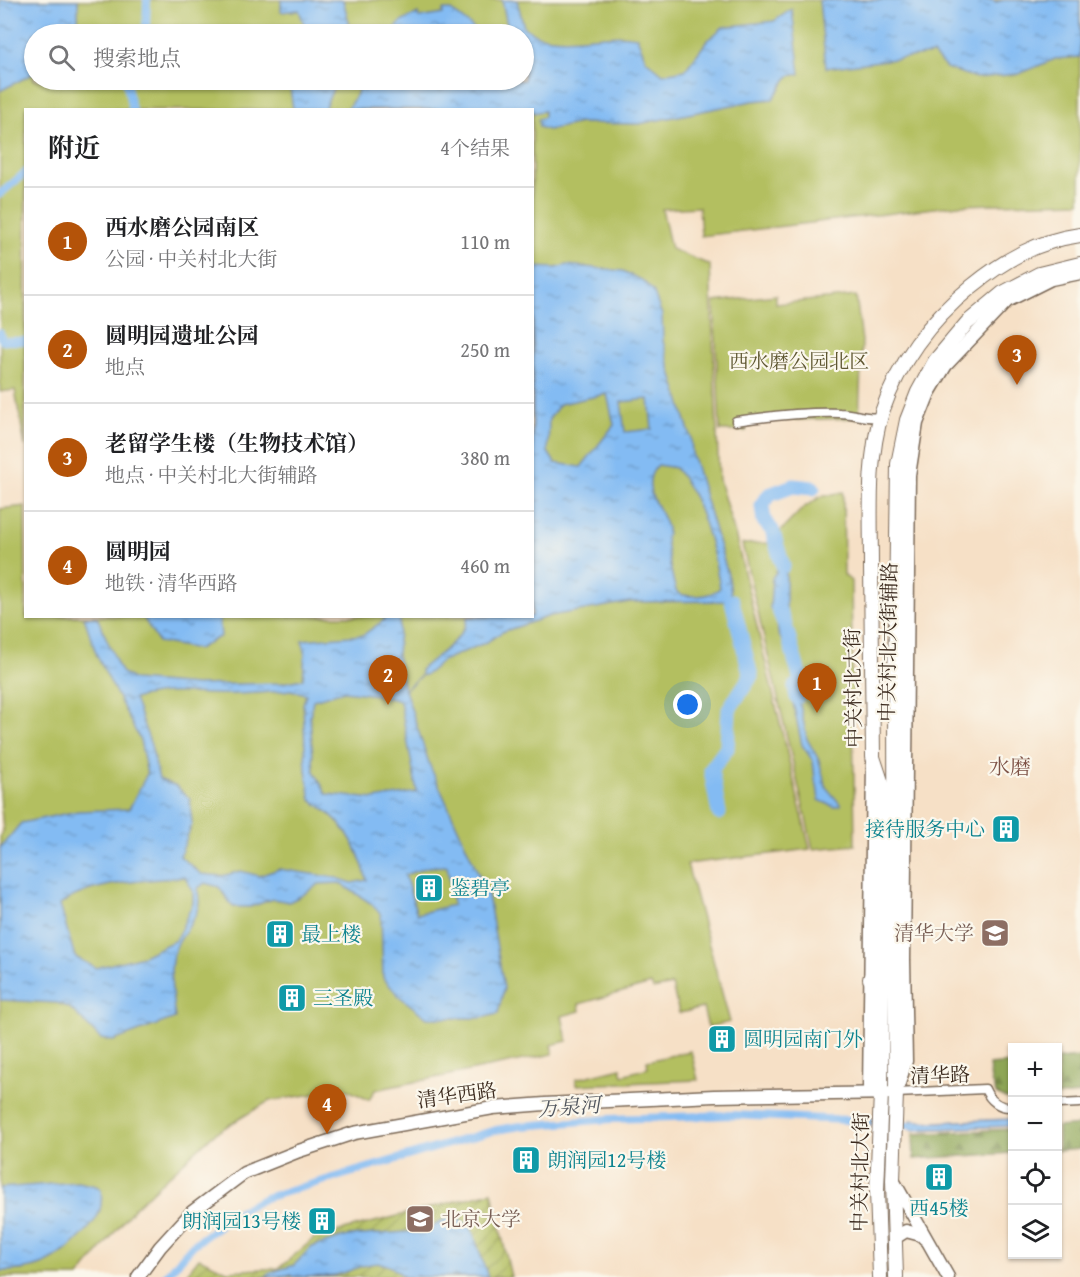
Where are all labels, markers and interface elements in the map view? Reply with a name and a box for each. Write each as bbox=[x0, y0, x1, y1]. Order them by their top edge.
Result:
search box bbox=[24, 24, 534, 90]
icon: search bbox=[45, 41, 78, 74]
text: 搜索地点 bbox=[93, 42, 181, 74]
text: 附近 bbox=[48, 128, 100, 167]
text: 4个结果 bbox=[440, 133, 510, 162]
text: 西水磨公园南区 bbox=[105, 211, 259, 243]
text: 1 bbox=[62, 227, 73, 256]
text: 110 m bbox=[460, 227, 510, 256]
text: 公园 · 中关村北大街 bbox=[105, 244, 277, 273]
text: 圆明园遗址公园 bbox=[105, 319, 259, 351]
text: 2 bbox=[62, 335, 73, 364]
text: 250 m bbox=[460, 335, 510, 364]
pin: 3 bbox=[998, 336, 1036, 385]
park label: 西水磨公园北区 bbox=[729, 346, 869, 375]
text: 地点 bbox=[105, 352, 145, 381]
text: 老留学生楼（生物技术馆） bbox=[105, 427, 369, 459]
text: 3 bbox=[62, 443, 73, 472]
text: 380 m bbox=[460, 443, 510, 472]
text: 地点 · 中关村北大街辅路 bbox=[105, 460, 317, 489]
text: 圆明园 bbox=[105, 535, 171, 567]
text: 4 bbox=[62, 551, 73, 580]
text: 460 m bbox=[460, 551, 510, 580]
street label: 中关村北大街辅路 bbox=[872, 562, 903, 722]
text: 地铁 · 清华西路 bbox=[105, 568, 237, 597]
street label: 中关村北大街 bbox=[837, 628, 868, 748]
pin: 2 bbox=[368, 656, 408, 705]
pin: 1 bbox=[798, 664, 836, 713]
your location bbox=[673, 690, 702, 719]
district label: 水磨 bbox=[989, 751, 1031, 782]
building icon: 接待服务中心 bbox=[990, 813, 1022, 845]
place label: 接待服务中心 bbox=[865, 814, 985, 843]
building icon: 鉴碧亭 bbox=[413, 872, 445, 904]
place label: 鉴碧亭 bbox=[450, 873, 510, 902]
school or university icon: 清华大学 bbox=[979, 917, 1011, 949]
building icon: 最上楼 bbox=[264, 918, 296, 950]
place label: 清华大学 bbox=[894, 918, 974, 947]
place label: 最上楼 bbox=[301, 919, 361, 948]
building icon: 三圣殿 bbox=[276, 982, 308, 1014]
place label: 三圣殿 bbox=[313, 983, 373, 1012]
building icon: 圆明园南门外 bbox=[706, 1023, 738, 1055]
place label: 圆明园南门外 bbox=[743, 1024, 863, 1053]
map controls bbox=[1008, 1043, 1062, 1259]
button: + bbox=[1008, 1043, 1062, 1097]
street label: 清华路 bbox=[909, 1059, 970, 1090]
street label: 清华西路 bbox=[415, 1075, 499, 1114]
pin: 4 bbox=[308, 1084, 346, 1134]
water label: 万泉河 bbox=[536, 1089, 605, 1124]
button: − bbox=[1008, 1097, 1062, 1151]
street label: 中关村北大街 bbox=[844, 1112, 875, 1232]
building icon: 朗润园12号楼 bbox=[510, 1144, 542, 1176]
place label: 朗润园12号楼 bbox=[547, 1145, 666, 1174]
button: locate bbox=[1008, 1151, 1062, 1205]
building icon: 西45楼 bbox=[923, 1161, 955, 1193]
place label: 西45楼 bbox=[909, 1193, 969, 1222]
school or university icon: 北京大学 bbox=[404, 1203, 436, 1235]
place label: 北京大学 bbox=[441, 1204, 521, 1233]
building icon: 朗润园13号楼 bbox=[306, 1205, 338, 1237]
button: layers bbox=[1008, 1205, 1062, 1259]
place label: 朗润园13号楼 bbox=[182, 1206, 301, 1235]

